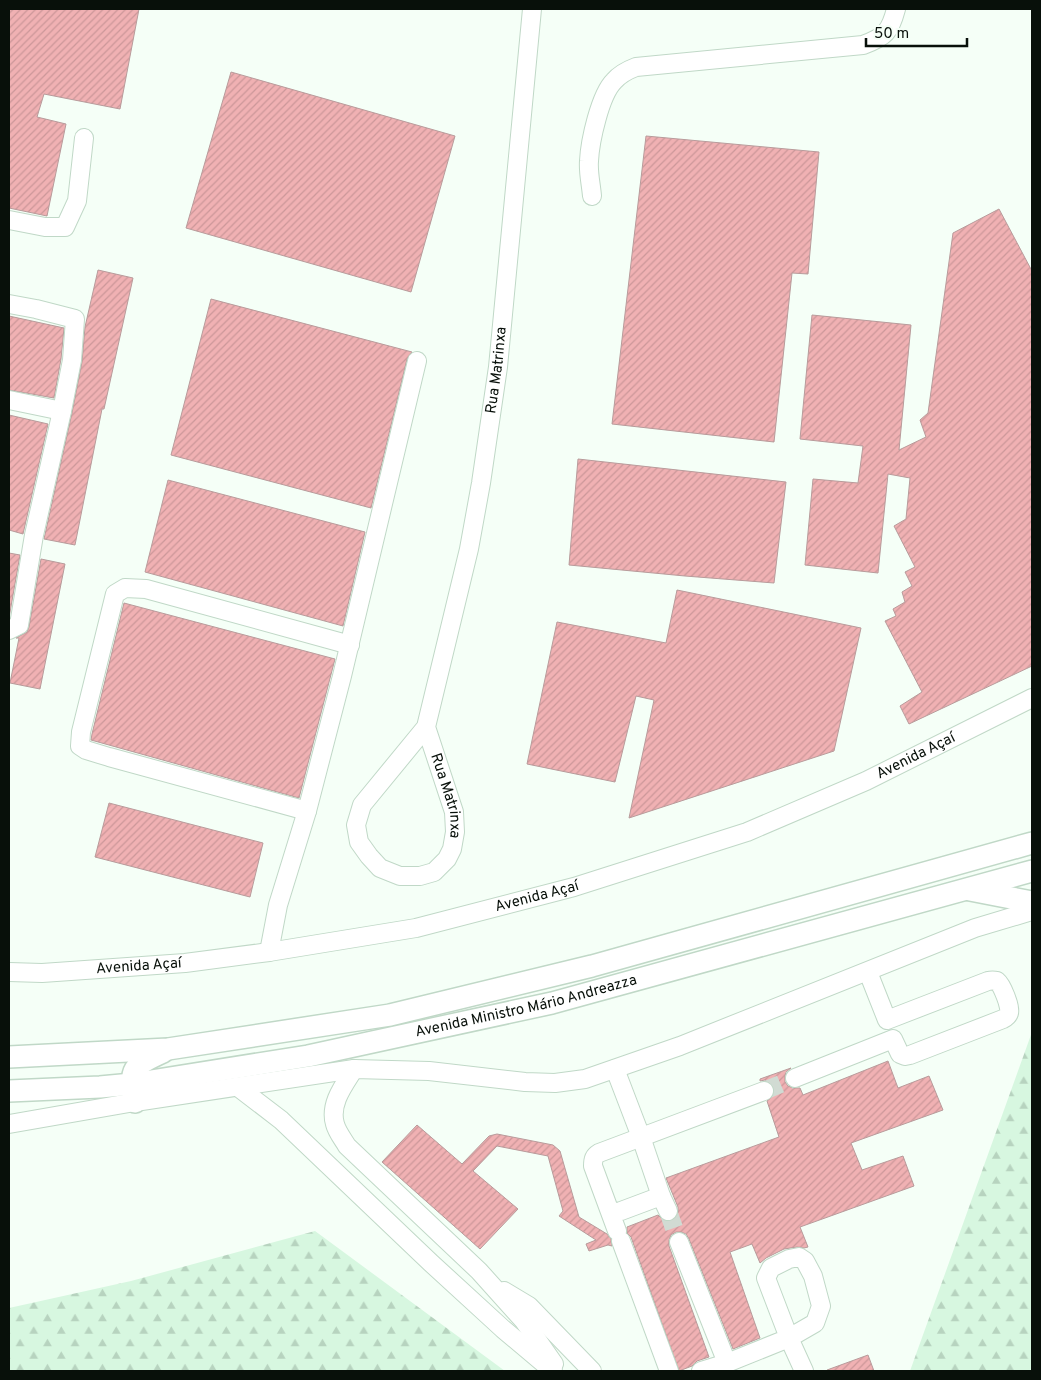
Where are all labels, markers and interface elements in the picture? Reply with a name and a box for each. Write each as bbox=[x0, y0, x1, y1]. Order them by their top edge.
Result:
scale bar bbox=[866, 15, 967, 47]
text: 50 m bbox=[874, 25, 909, 44]
street label: Rua Matrinxa bbox=[482, 326, 511, 415]
street label: Avenida Açaí bbox=[873, 728, 960, 784]
street label: Rua Matrinxa bbox=[426, 751, 465, 840]
street label: Avenida Açaí bbox=[493, 876, 582, 917]
street label: Avenida Açaí bbox=[95, 954, 183, 979]
street label: Avenida Ministro Mário Andreazza bbox=[413, 971, 639, 1042]

